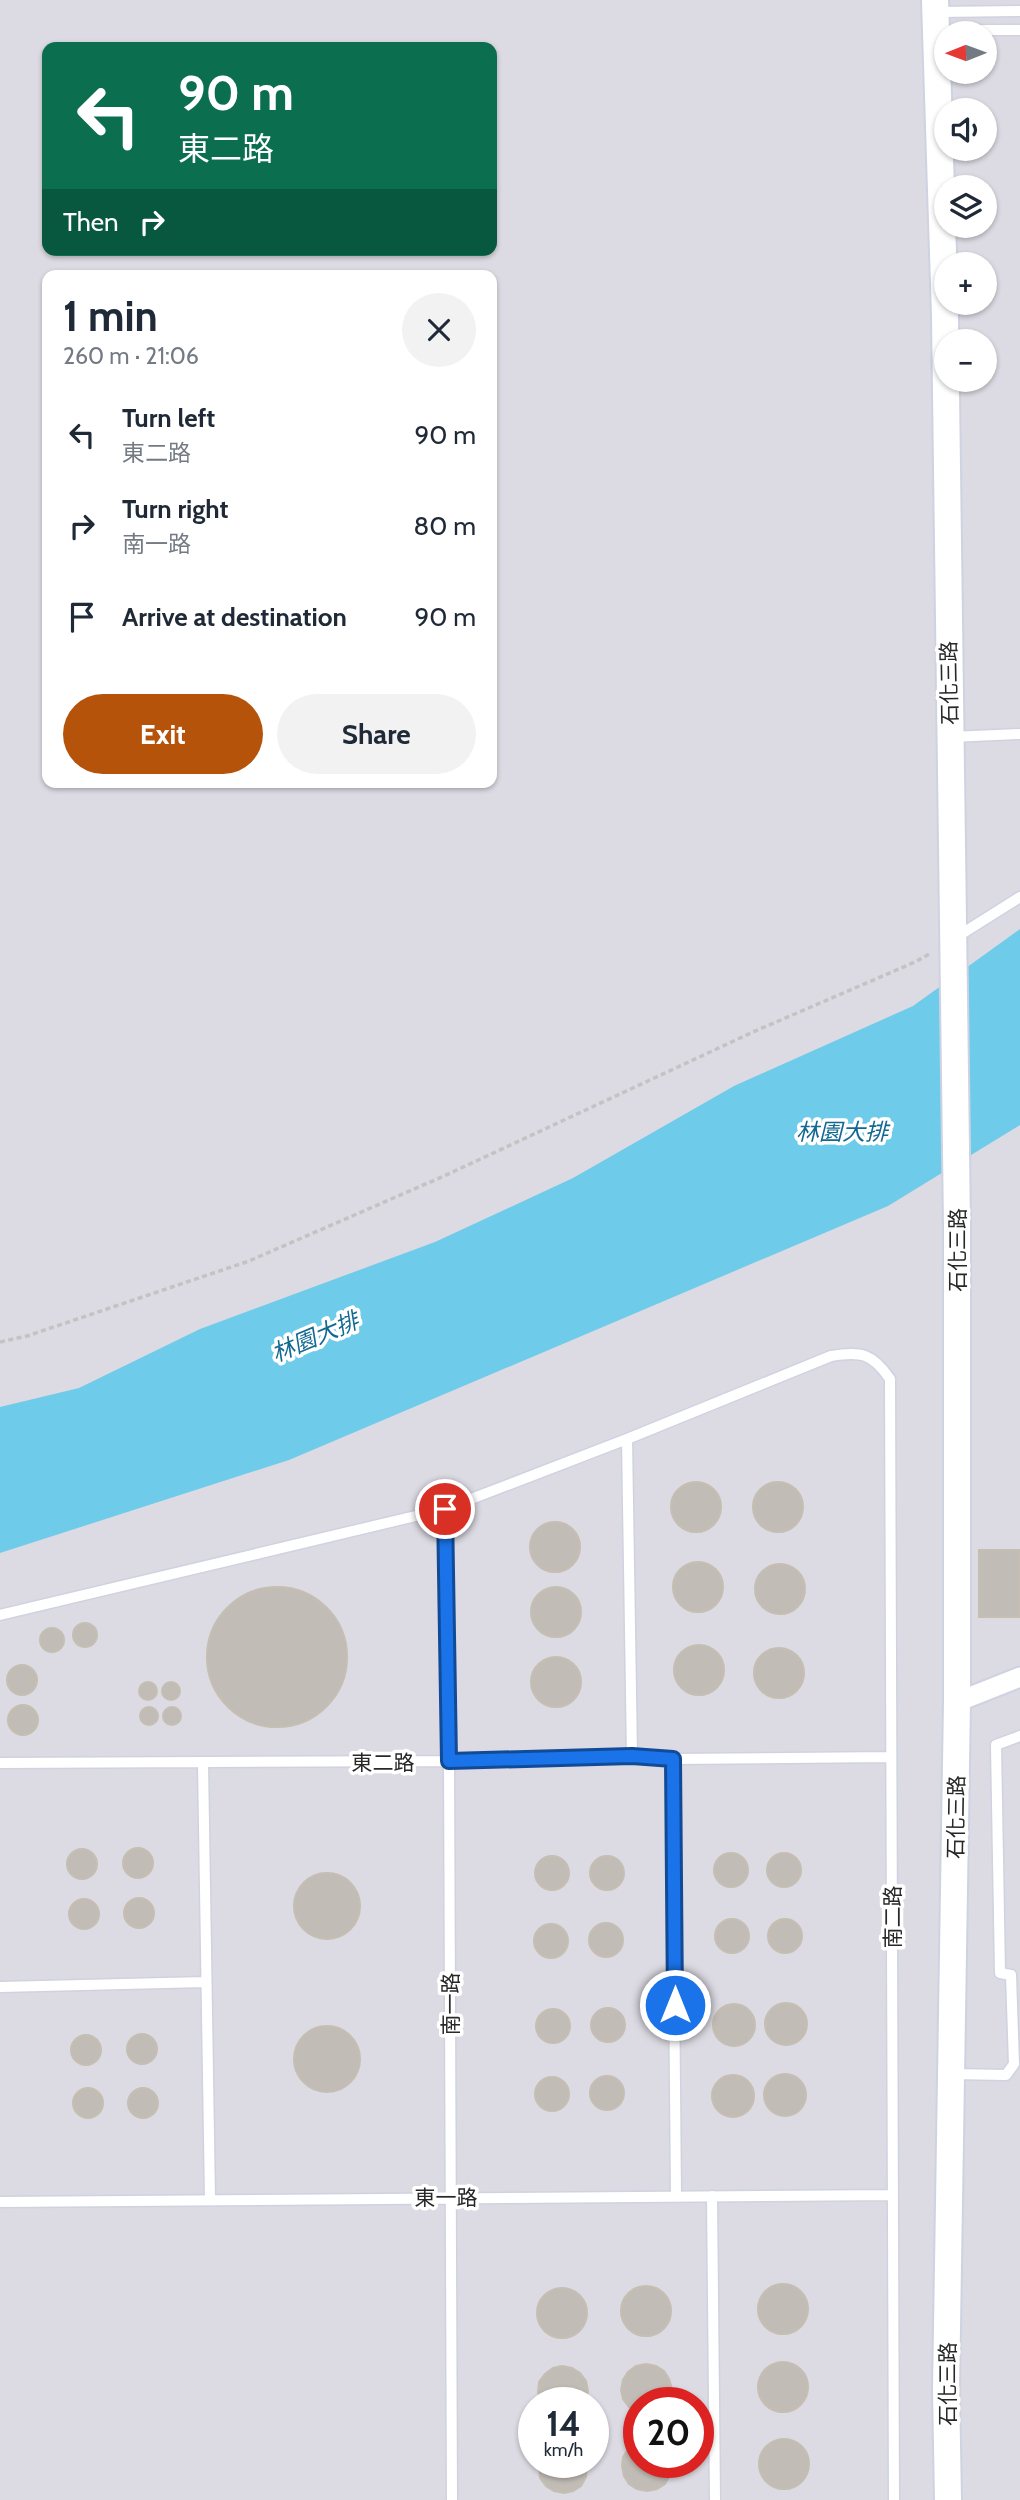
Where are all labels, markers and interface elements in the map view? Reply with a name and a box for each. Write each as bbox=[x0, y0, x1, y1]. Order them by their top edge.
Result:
north arrow bbox=[934, 21, 998, 84]
map controls bbox=[934, 21, 997, 392]
text: 90 m bbox=[178, 63, 294, 122]
icon: left bbox=[63, 70, 154, 161]
button: sound bbox=[934, 98, 997, 161]
text: 東二路 bbox=[178, 129, 274, 168]
button: layers bbox=[934, 175, 997, 238]
icon: right bbox=[133, 203, 171, 241]
text: Then bbox=[63, 206, 119, 238]
button: + bbox=[934, 252, 997, 315]
text: 1 min bbox=[63, 290, 158, 342]
button: close bbox=[402, 293, 476, 367]
button: − bbox=[934, 329, 997, 392]
text: 260 m · 21:06 bbox=[63, 342, 199, 370]
text: Turn left bbox=[122, 402, 215, 434]
icon: left bbox=[63, 416, 101, 454]
text: 90 m bbox=[414, 419, 476, 451]
text: 東二路 bbox=[122, 439, 191, 467]
text: Turn right bbox=[122, 493, 228, 525]
icon: right bbox=[63, 507, 101, 545]
text: 80 m bbox=[413, 510, 476, 542]
text: 南一路 bbox=[122, 530, 191, 558]
icon: arrive bbox=[63, 598, 101, 636]
text: Arrive at destination bbox=[122, 601, 347, 633]
text: 90 m bbox=[414, 601, 476, 633]
street label: 石化三路 bbox=[936, 641, 962, 725]
button: Exit bbox=[63, 694, 263, 774]
button: Share bbox=[277, 694, 476, 774]
water label: 林園大排 bbox=[796, 1118, 891, 1146]
street label: 石化三路 bbox=[945, 1208, 970, 1292]
water label: 林園大排 bbox=[267, 1305, 366, 1368]
pin bbox=[415, 1479, 475, 1539]
icon: arrive bbox=[426, 1490, 464, 1528]
street label: 東二路 bbox=[352, 1750, 415, 1775]
street label: 石化三路 bbox=[943, 1775, 969, 1859]
street label: 南二路 bbox=[880, 1886, 905, 1949]
position arrow bbox=[638, 1968, 712, 2042]
street label: 南一路 bbox=[438, 1973, 463, 2036]
street label: 東一路 bbox=[415, 2185, 478, 2210]
street label: 石化三路 bbox=[935, 2342, 960, 2426]
speed limit sign: 20 bbox=[623, 2387, 714, 2478]
text: 14 bbox=[546, 2402, 581, 2445]
text: km/h bbox=[544, 2439, 583, 2461]

